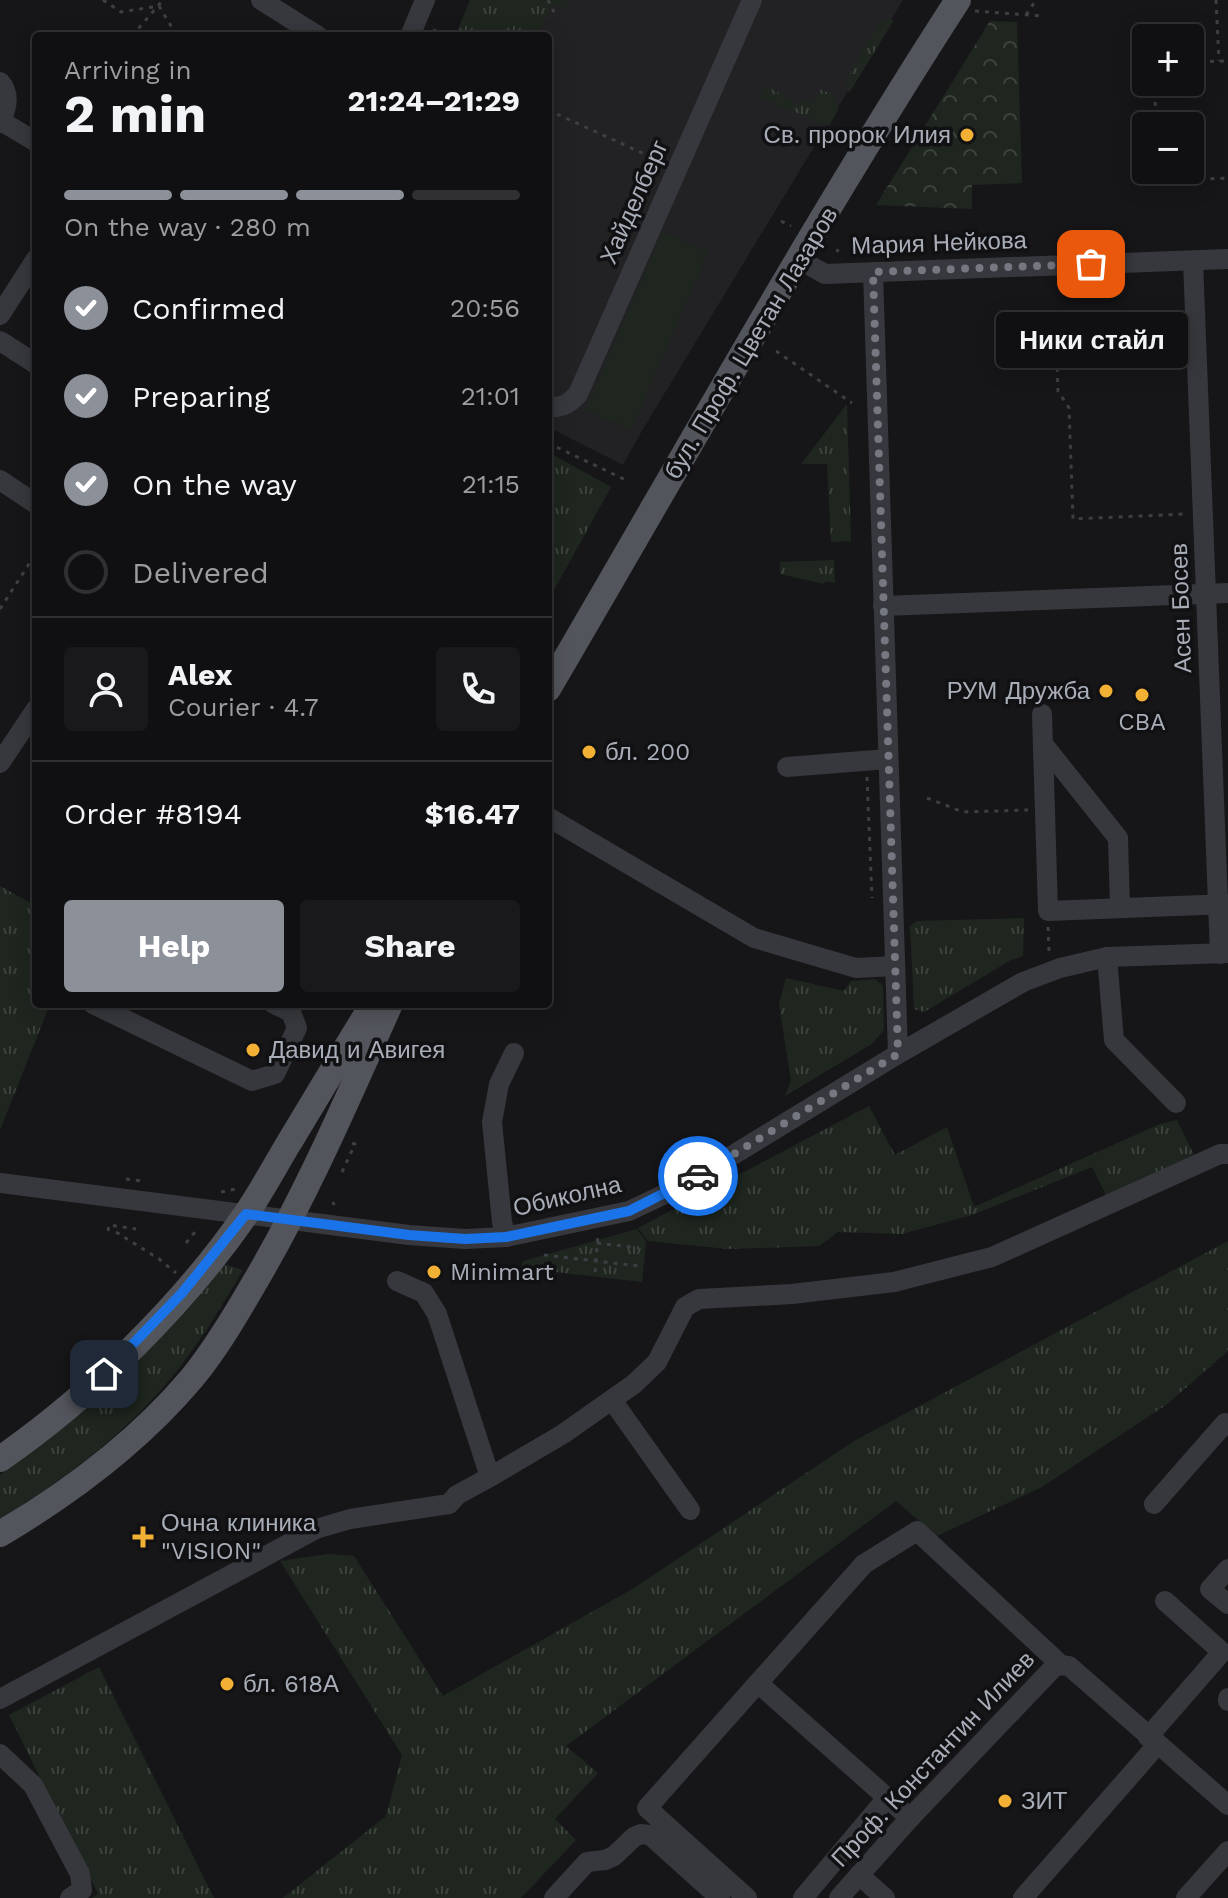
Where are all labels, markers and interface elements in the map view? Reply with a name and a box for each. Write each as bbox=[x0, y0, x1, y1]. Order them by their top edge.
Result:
map controls bbox=[1132, 24, 1204, 184]
button: + bbox=[1132, 24, 1204, 96]
text: Arriving in bbox=[64, 55, 192, 85]
text: 21:24–21:29 bbox=[348, 83, 520, 118]
text: 2 min bbox=[64, 84, 206, 145]
button: − bbox=[1132, 112, 1204, 184]
place label: Св. пророк Илия bbox=[764, 121, 951, 149]
marker: Св. пророк Илия bbox=[958, 126, 976, 144]
street label: Хайделберг bbox=[594, 136, 674, 268]
street label: бул. Проф. Цветан Лазаров bbox=[659, 202, 843, 484]
text: On the way · 280 m bbox=[64, 212, 311, 242]
street label: Мария Нейкова bbox=[851, 226, 1028, 260]
pin bbox=[1057, 230, 1125, 298]
icon: bag bbox=[1069, 242, 1113, 286]
icon: check bbox=[64, 286, 108, 330]
text: Confirmed bbox=[132, 291, 286, 326]
text: 20:56 bbox=[450, 293, 520, 323]
callout: Ники стайл bbox=[995, 312, 1187, 368]
text: Ники стайл bbox=[1019, 325, 1165, 355]
icon: check bbox=[64, 374, 108, 418]
text: Preparing bbox=[132, 379, 270, 414]
text: 21:01 bbox=[461, 381, 520, 411]
icon: check bbox=[64, 462, 108, 506]
text: On the way bbox=[132, 467, 297, 502]
text: 21:15 bbox=[462, 469, 520, 499]
street label: Асен Босев bbox=[1165, 543, 1197, 673]
text: Delivered bbox=[132, 555, 269, 590]
button: person bbox=[64, 647, 148, 731]
button: phone bbox=[436, 647, 520, 731]
text: Alex bbox=[168, 657, 232, 692]
place label: РУМ Дружба bbox=[947, 677, 1091, 705]
marker: РУМ Дружба bbox=[1097, 682, 1115, 700]
marker: CBA bbox=[1133, 686, 1151, 704]
text: Courier · 4.7 bbox=[168, 692, 318, 722]
place label: CBA bbox=[1118, 708, 1166, 736]
place label: бл. 200 bbox=[605, 738, 690, 766]
marker: бл. 200 bbox=[580, 743, 598, 761]
text: Order #8194 bbox=[64, 796, 242, 831]
text: $16.47 bbox=[425, 796, 520, 831]
button: Help bbox=[64, 900, 284, 992]
button: Share bbox=[300, 900, 520, 992]
place label: Давид и Авигея bbox=[269, 1036, 445, 1064]
marker: Давид и Авигея bbox=[244, 1041, 262, 1059]
courier bbox=[658, 1136, 738, 1216]
icon: car bbox=[676, 1154, 720, 1198]
street label: Обиколна bbox=[510, 1170, 624, 1222]
place label: Minimart bbox=[450, 1258, 554, 1286]
marker: Minimart bbox=[425, 1263, 443, 1281]
pin bbox=[70, 1340, 138, 1408]
icon: home bbox=[82, 1352, 126, 1396]
place label: Очна клиника "VISION" bbox=[161, 1509, 317, 1565]
marker: Очна клиника "VISION" bbox=[132, 1526, 154, 1548]
street label: Проф. Константин Илиев bbox=[826, 1645, 1040, 1873]
place label: бл. 618А bbox=[243, 1670, 339, 1698]
marker: бл. 618А bbox=[218, 1675, 236, 1693]
place label: ЗИТ bbox=[1021, 1787, 1068, 1815]
marker: ЗИТ bbox=[996, 1792, 1014, 1810]

